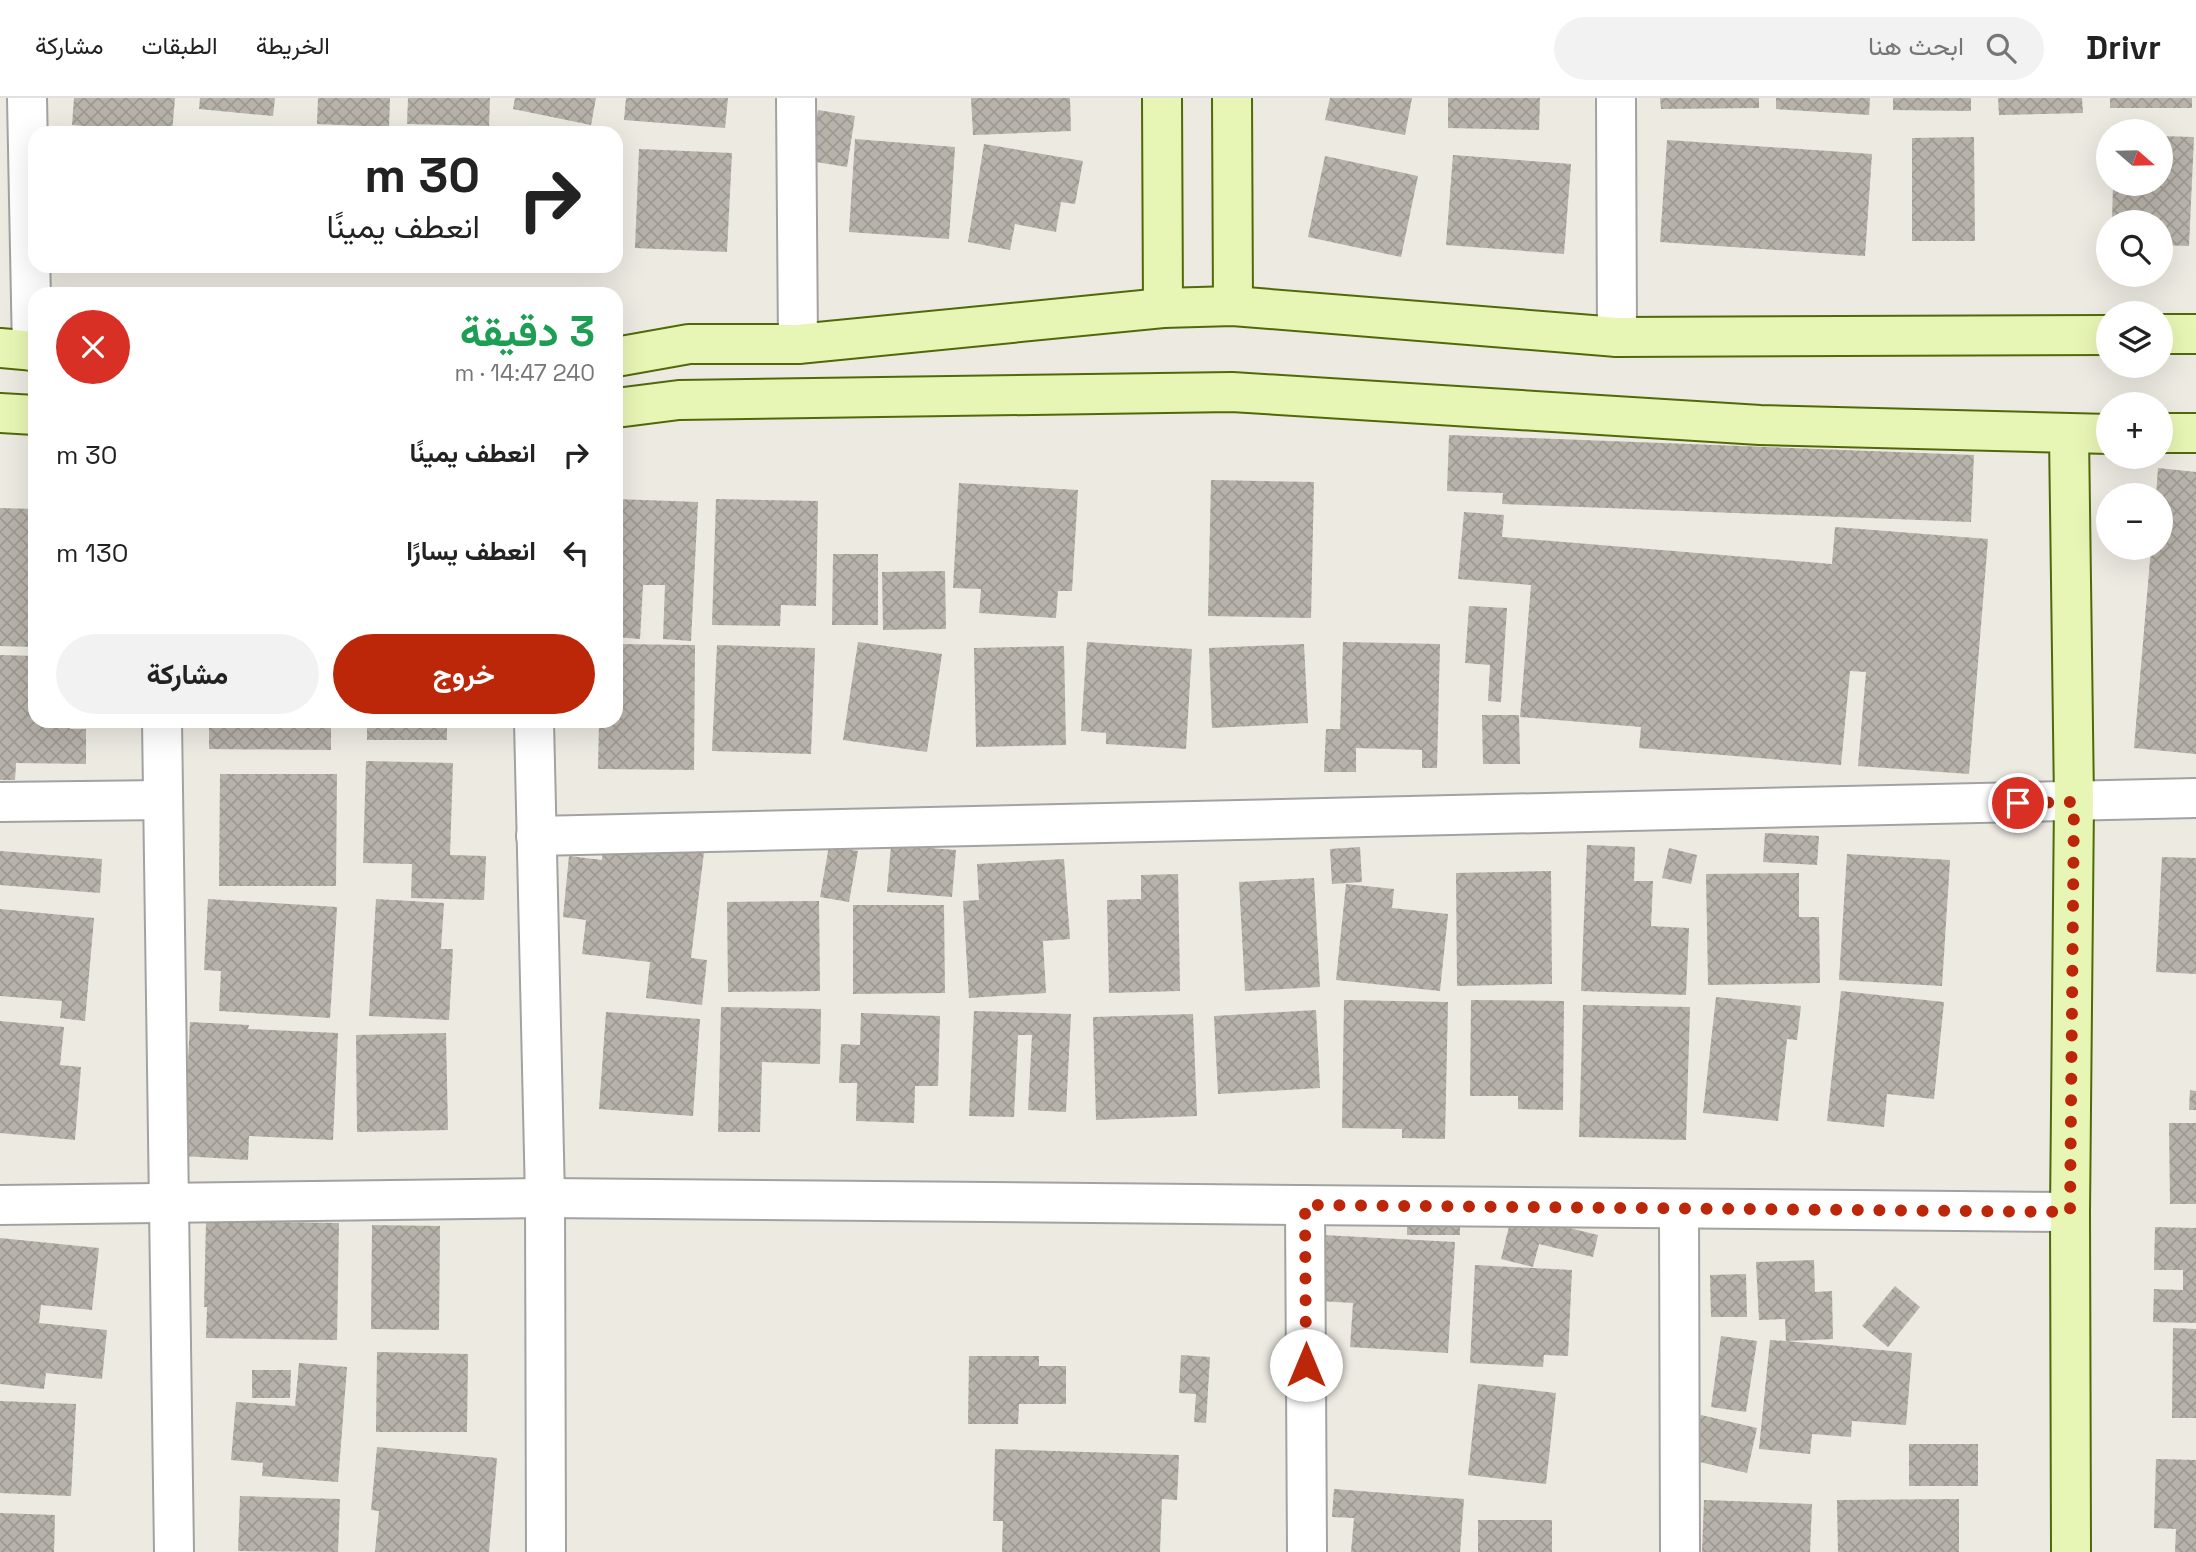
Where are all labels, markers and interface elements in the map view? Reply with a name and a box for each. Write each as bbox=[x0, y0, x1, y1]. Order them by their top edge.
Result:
search box bbox=[1554, 17, 2044, 80]
text: Drivr bbox=[2086, 27, 2161, 69]
text: ابحث هنا bbox=[1868, 29, 1964, 63]
icon: search bbox=[1982, 29, 2020, 67]
text: مشاركة bbox=[35, 30, 103, 61]
text: الطبقات bbox=[141, 30, 218, 61]
text: الخريطة bbox=[256, 30, 330, 61]
north arrow bbox=[2096, 119, 2174, 196]
map controls bbox=[2096, 119, 2173, 560]
text: 30 m bbox=[364, 144, 480, 206]
icon: right bbox=[504, 154, 595, 245]
text: انعطف يمينًا bbox=[327, 207, 480, 247]
button: search bbox=[2096, 210, 2173, 287]
button: layers bbox=[2096, 301, 2173, 378]
text: 3 دقيقة bbox=[460, 305, 595, 358]
button: close bbox=[56, 310, 130, 384]
text: 240 m · 14:47 bbox=[454, 358, 595, 388]
button: + bbox=[2096, 392, 2173, 469]
text: انعطف يمينًا bbox=[410, 436, 536, 470]
icon: right bbox=[557, 436, 595, 474]
text: 30 m bbox=[56, 438, 117, 472]
button: − bbox=[2096, 483, 2173, 560]
text: انعطف يسارًا bbox=[406, 534, 536, 568]
icon: left bbox=[557, 534, 595, 572]
text: 130 m bbox=[56, 536, 128, 570]
button: مشاركة bbox=[56, 634, 319, 714]
button: خروج bbox=[333, 634, 595, 714]
pin bbox=[1988, 773, 2048, 833]
icon: arrive bbox=[1999, 784, 2037, 822]
position arrow bbox=[1269, 1328, 1343, 1402]

